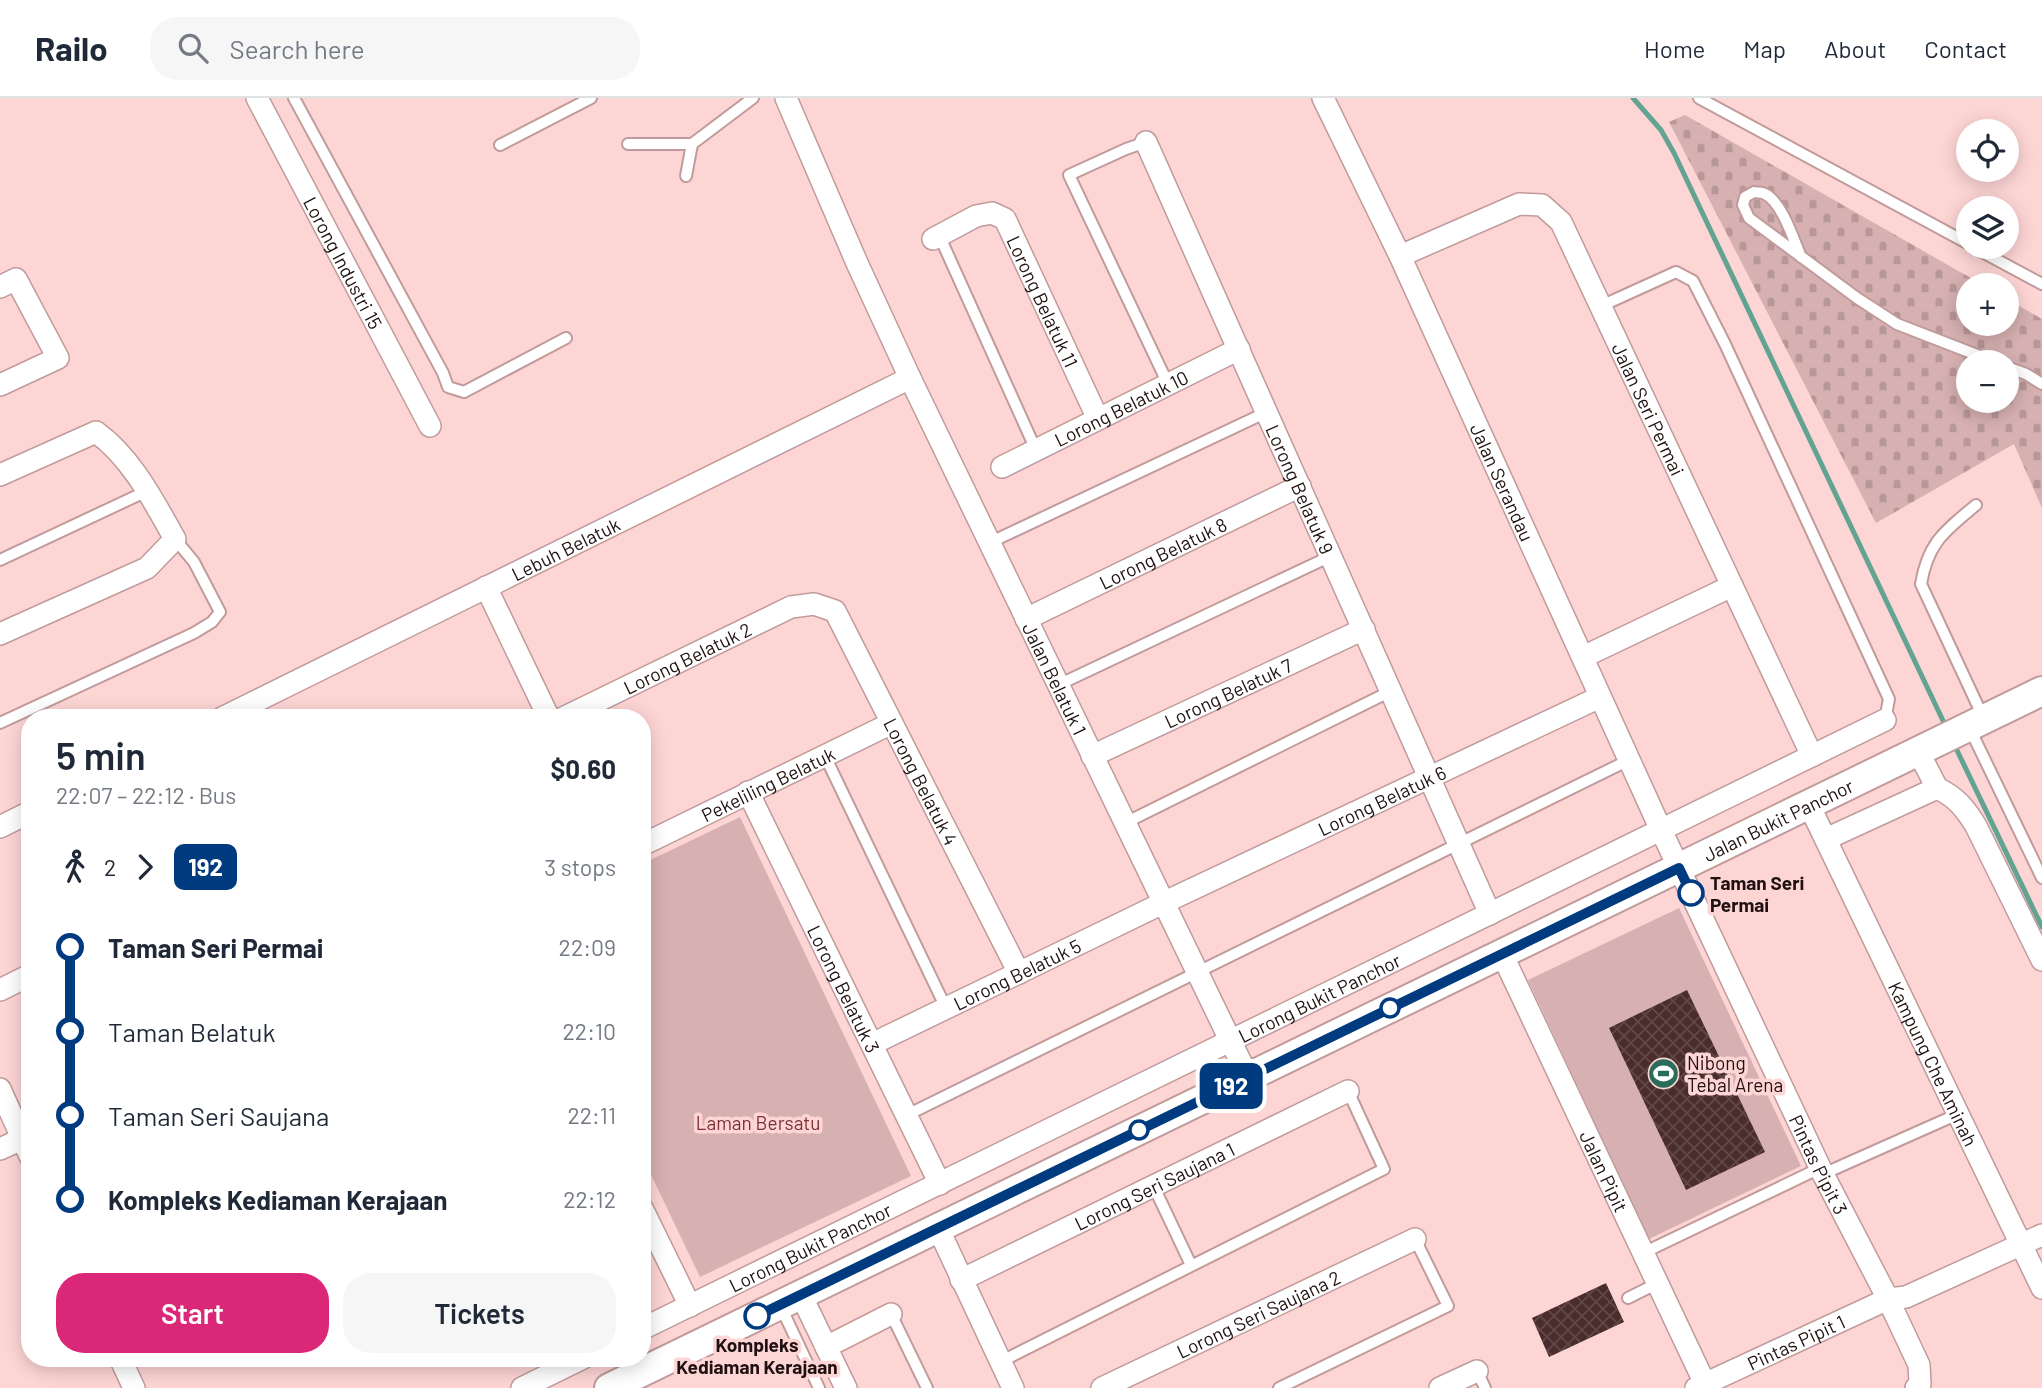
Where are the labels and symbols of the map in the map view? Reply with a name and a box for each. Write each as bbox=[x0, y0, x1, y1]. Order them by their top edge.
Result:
street label: Lorong Industri 15 bbox=[299, 192, 388, 333]
street label: Lorong Belatuk 11 bbox=[1003, 232, 1084, 371]
street label: Jalan Seri Permai bbox=[1608, 339, 1690, 479]
street label: Lorong Belatuk 10 bbox=[1050, 365, 1192, 451]
street label: Jalan Serandau bbox=[1466, 419, 1540, 545]
street label: Lorong Belatuk 9 bbox=[1262, 421, 1339, 557]
street label: Lebuh Belatuk bbox=[507, 512, 623, 585]
street label: Lorong Belatuk 8 bbox=[1095, 512, 1230, 593]
street label: Lorong Belatuk 2 bbox=[619, 617, 755, 698]
street label: Jalan Belatuk 1 bbox=[1018, 619, 1092, 738]
street label: Lorong Belatuk 7 bbox=[1160, 653, 1295, 732]
street label: Lorong Belatuk 4 bbox=[880, 714, 963, 849]
street label: Pekeliling Belatuk bbox=[697, 741, 838, 826]
street label: Lorong Belatuk 6 bbox=[1314, 760, 1449, 840]
street label: Jalan Bukit Panchor bbox=[1699, 773, 1857, 866]
place label: Taman Seri Permai bbox=[1710, 871, 1804, 916]
marker: Taman Seri Permai bbox=[1678, 880, 1704, 906]
street label: Lorong Belatuk 3 bbox=[803, 921, 885, 1056]
street label: Lorong Belatuk 5 bbox=[949, 933, 1084, 1014]
street label: Lorong Bukit Panchor bbox=[1234, 948, 1404, 1047]
street label: Kampung Che Aminah bbox=[1884, 977, 1983, 1150]
unlabelled marker bbox=[1380, 998, 1400, 1018]
place label: Nibong Tebal Arena bbox=[1687, 1051, 1783, 1096]
sports icon: Nibong Tebal Arena bbox=[1647, 1056, 1681, 1090]
line badge: 192 bbox=[1191, 1063, 1271, 1109]
park label: Laman Bersatu bbox=[696, 1111, 820, 1134]
street label: Pintas Pipit 3 bbox=[1785, 1111, 1853, 1218]
unlabelled marker bbox=[1129, 1120, 1149, 1140]
street label: Jalan Pipit bbox=[1575, 1127, 1634, 1215]
street label: Lorong Seri Saujana 1 bbox=[1070, 1137, 1238, 1234]
street label: Lorong Bukit Panchor bbox=[725, 1197, 895, 1296]
street label: Lorong Seri Saujana 2 bbox=[1173, 1265, 1344, 1362]
marker: Kompleks Kediaman Kerajaan bbox=[744, 1303, 770, 1329]
street label: Pintas Pipit 1 bbox=[1743, 1309, 1848, 1374]
place label: Kompleks Kediaman Kerajaan bbox=[676, 1333, 838, 1378]

